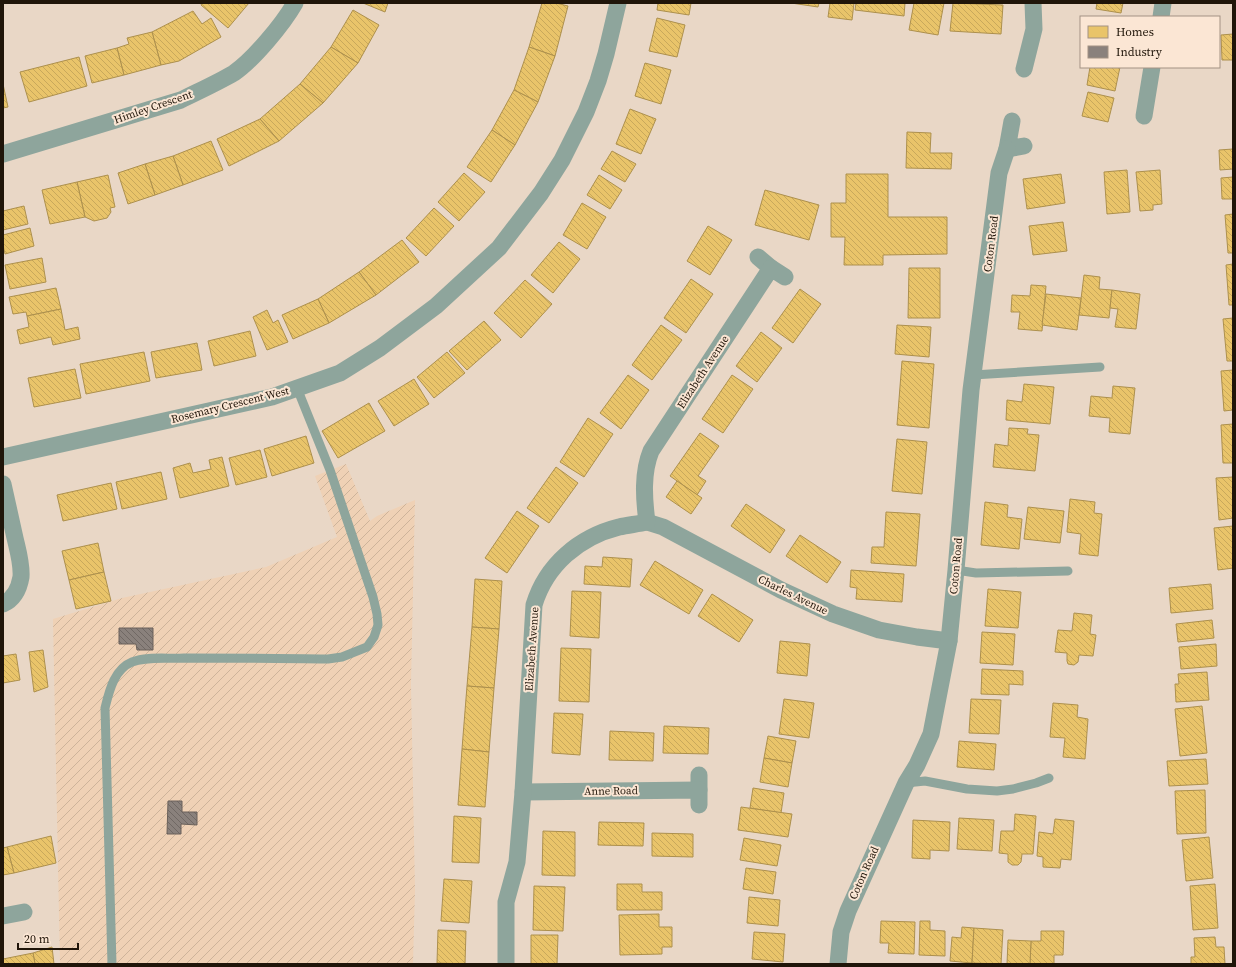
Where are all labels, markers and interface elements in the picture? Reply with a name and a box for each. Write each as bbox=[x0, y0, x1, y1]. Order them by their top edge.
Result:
legend bbox=[1080, 16, 1220, 68]
text: Homes bbox=[1116, 24, 1154, 40]
text: Industry bbox=[1116, 44, 1163, 60]
street label: Himley Crescent bbox=[112, 86, 195, 127]
street label: Coton Road bbox=[980, 214, 1002, 273]
street label: Elizabeth Avenue bbox=[674, 332, 733, 412]
street label: Rosemary Crescent West bbox=[170, 383, 291, 427]
street label: Coton Road bbox=[946, 536, 966, 595]
street label: Charles Avenue bbox=[756, 572, 831, 619]
street label: Elizabeth Avenue bbox=[522, 606, 542, 692]
street label: Anne Road bbox=[584, 783, 639, 799]
street label: Coton Road bbox=[846, 843, 883, 902]
scale bar bbox=[18, 925, 78, 951]
text: 20 m bbox=[24, 931, 50, 947]

